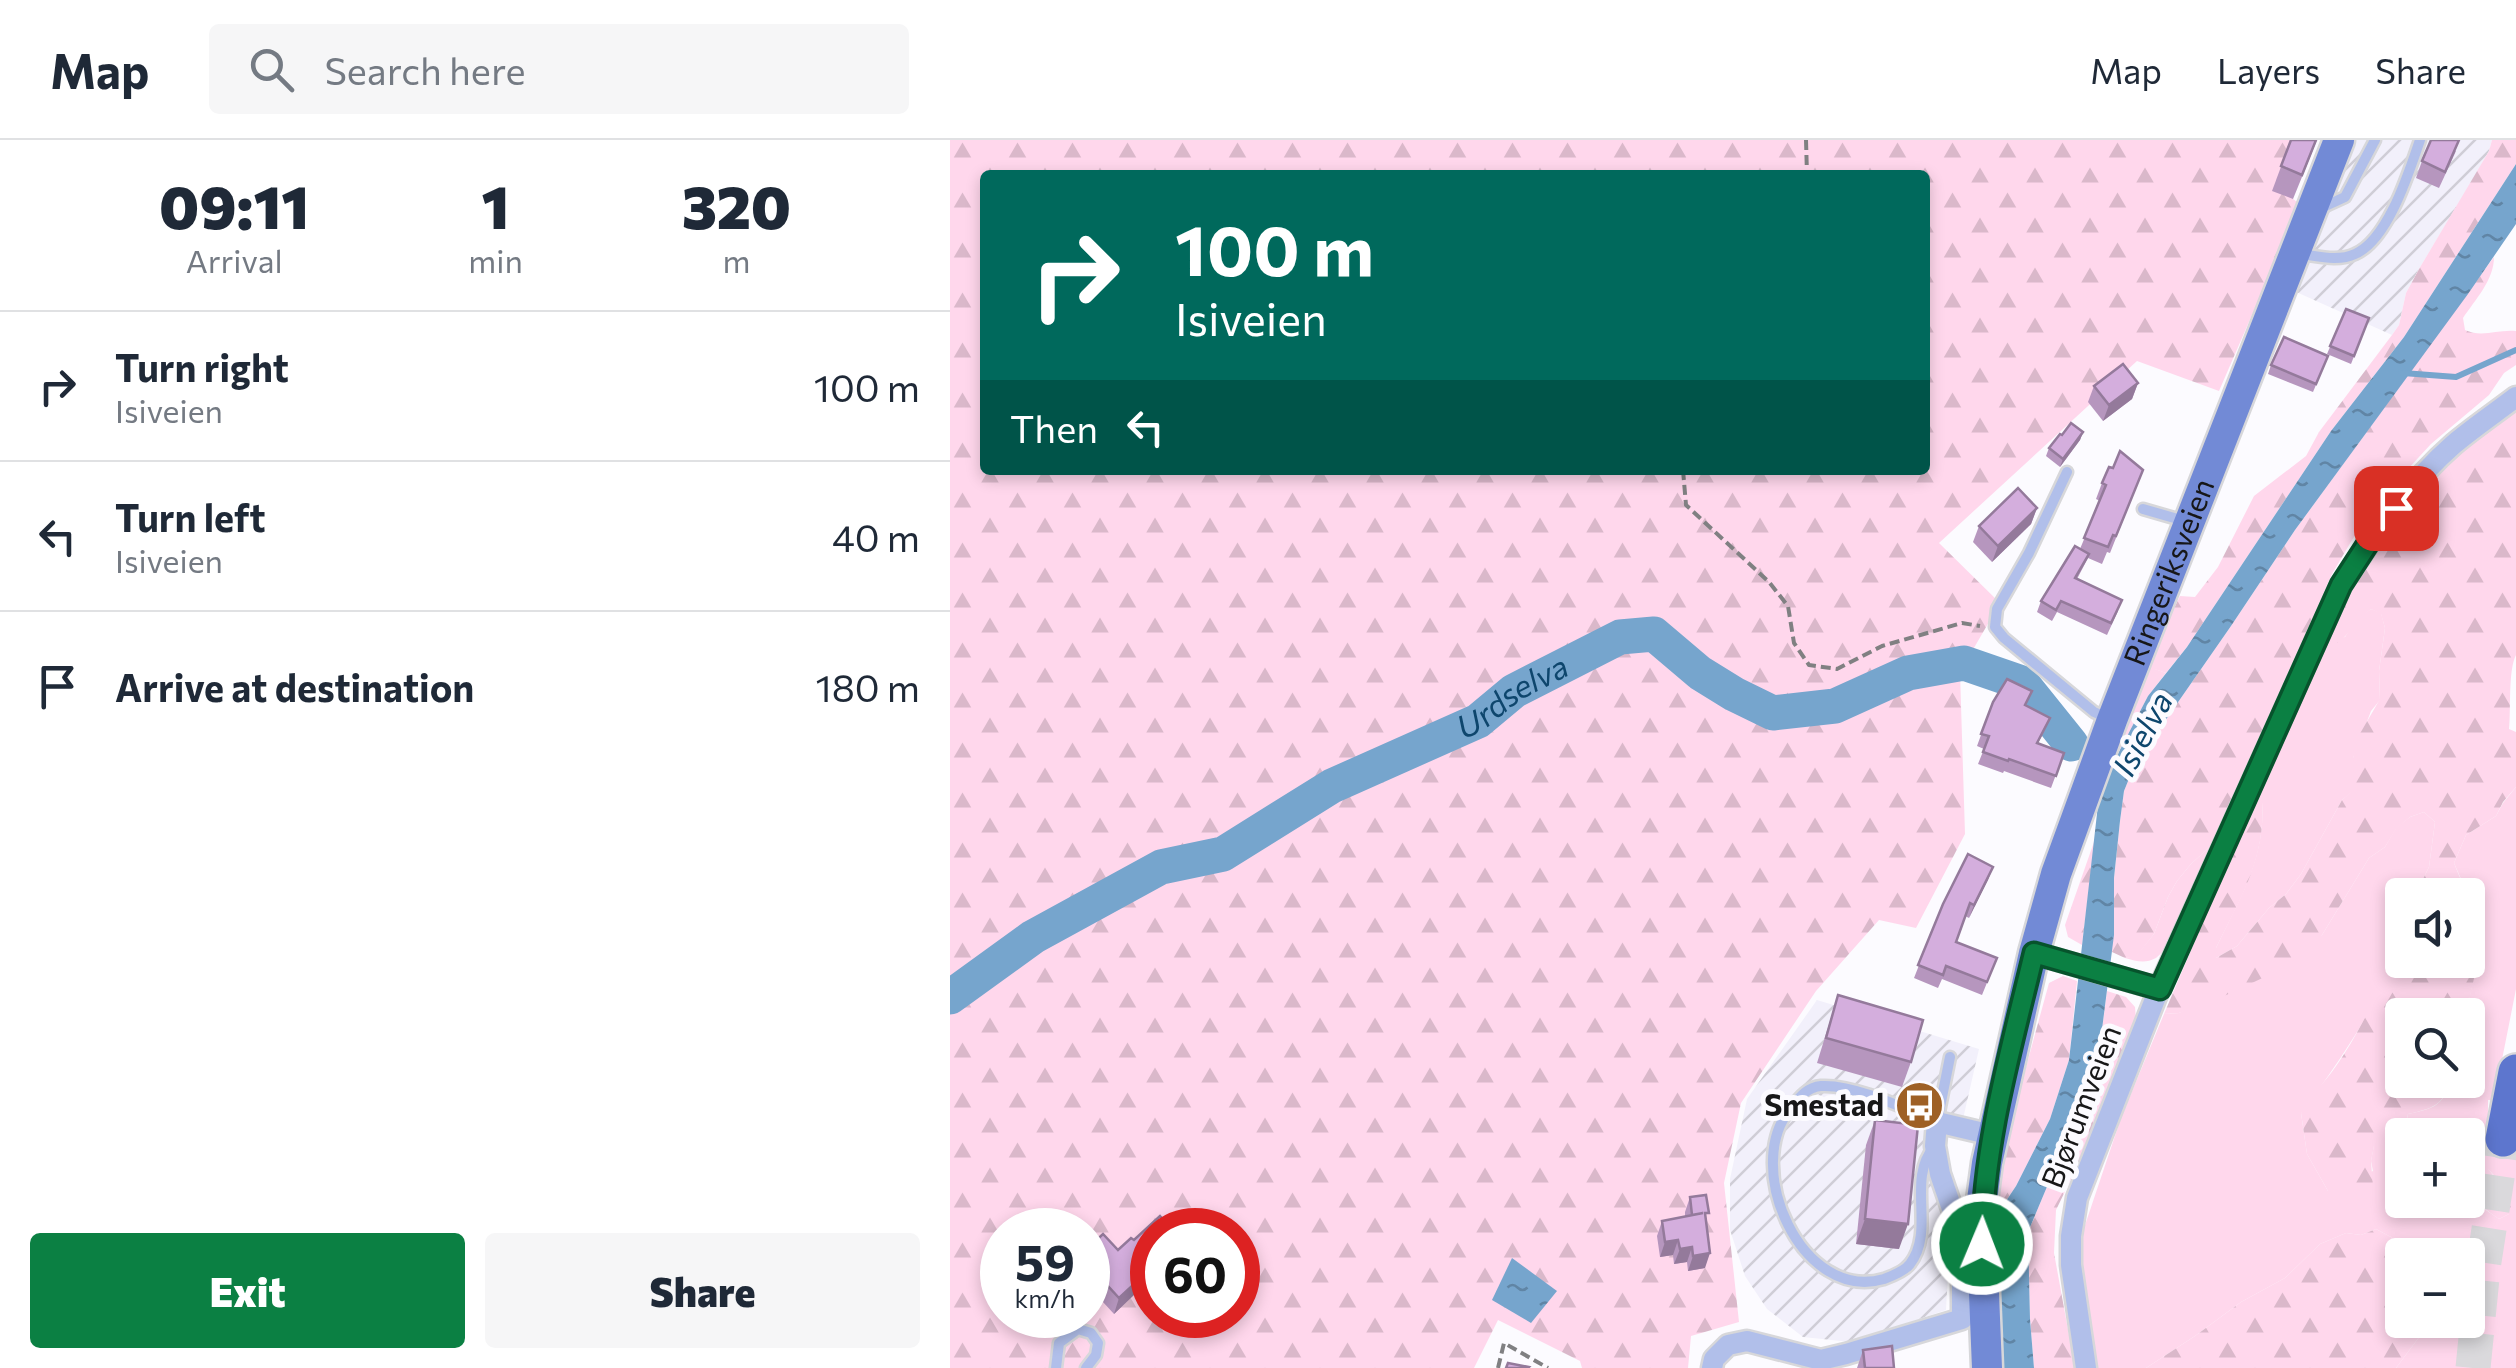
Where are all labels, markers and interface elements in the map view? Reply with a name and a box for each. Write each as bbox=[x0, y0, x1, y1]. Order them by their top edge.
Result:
search box bbox=[209, 24, 909, 114]
text: Map bbox=[50, 40, 149, 99]
icon: search bbox=[244, 42, 299, 97]
text: Search here bbox=[324, 46, 525, 93]
text: Map bbox=[2090, 48, 2162, 91]
text: Layers bbox=[2217, 48, 2320, 91]
text: Share bbox=[2375, 48, 2466, 91]
text: 09:11 bbox=[159, 168, 309, 241]
text: 1 bbox=[482, 168, 510, 241]
text: 320 bbox=[682, 168, 791, 241]
text: 100 m bbox=[1175, 205, 1374, 290]
icon: right bbox=[1010, 210, 1140, 340]
text: Arrival bbox=[186, 240, 283, 280]
text: min bbox=[468, 240, 523, 280]
text: m bbox=[722, 240, 750, 280]
text: Isiveien bbox=[1175, 290, 1327, 345]
text: Turn right bbox=[115, 343, 289, 390]
icon: right bbox=[30, 359, 85, 414]
text: 100 m bbox=[814, 363, 920, 410]
text: Isiveien bbox=[115, 390, 223, 430]
icon: left bbox=[1118, 400, 1173, 455]
text: Then bbox=[1010, 404, 1098, 451]
pin bbox=[2354, 466, 2439, 551]
street label: Ringeriksveien bbox=[2114, 473, 2221, 670]
icon: arrive bbox=[2369, 481, 2424, 536]
text: Turn left bbox=[115, 493, 266, 540]
icon: left bbox=[30, 509, 85, 564]
text: 40 m bbox=[832, 513, 920, 560]
text: Isiveien bbox=[115, 540, 223, 580]
water label: Urdselva bbox=[1450, 645, 1574, 746]
icon: arrive bbox=[30, 659, 85, 714]
text: Arrive at destination bbox=[115, 663, 474, 710]
text: 180 m bbox=[815, 663, 920, 710]
water label: Isielva bbox=[2103, 684, 2180, 782]
map controls bbox=[2385, 878, 2485, 1338]
button: sound bbox=[2385, 878, 2485, 978]
button: search bbox=[2385, 998, 2485, 1098]
street label: Bjørumveien bbox=[2032, 1020, 2128, 1193]
bus stop icon: Smestad bbox=[1893, 1080, 1945, 1132]
place label: Smestad bbox=[1764, 1085, 1884, 1122]
button: + bbox=[2385, 1118, 2485, 1218]
position arrow bbox=[1930, 1192, 2034, 1296]
speed limit sign: 60 bbox=[1130, 1208, 1260, 1338]
text: 59 bbox=[1015, 1230, 1075, 1291]
button: Exit bbox=[30, 1233, 465, 1348]
button: Share bbox=[485, 1233, 920, 1348]
button: − bbox=[2385, 1238, 2485, 1338]
text: km/h bbox=[1015, 1283, 1075, 1313]

